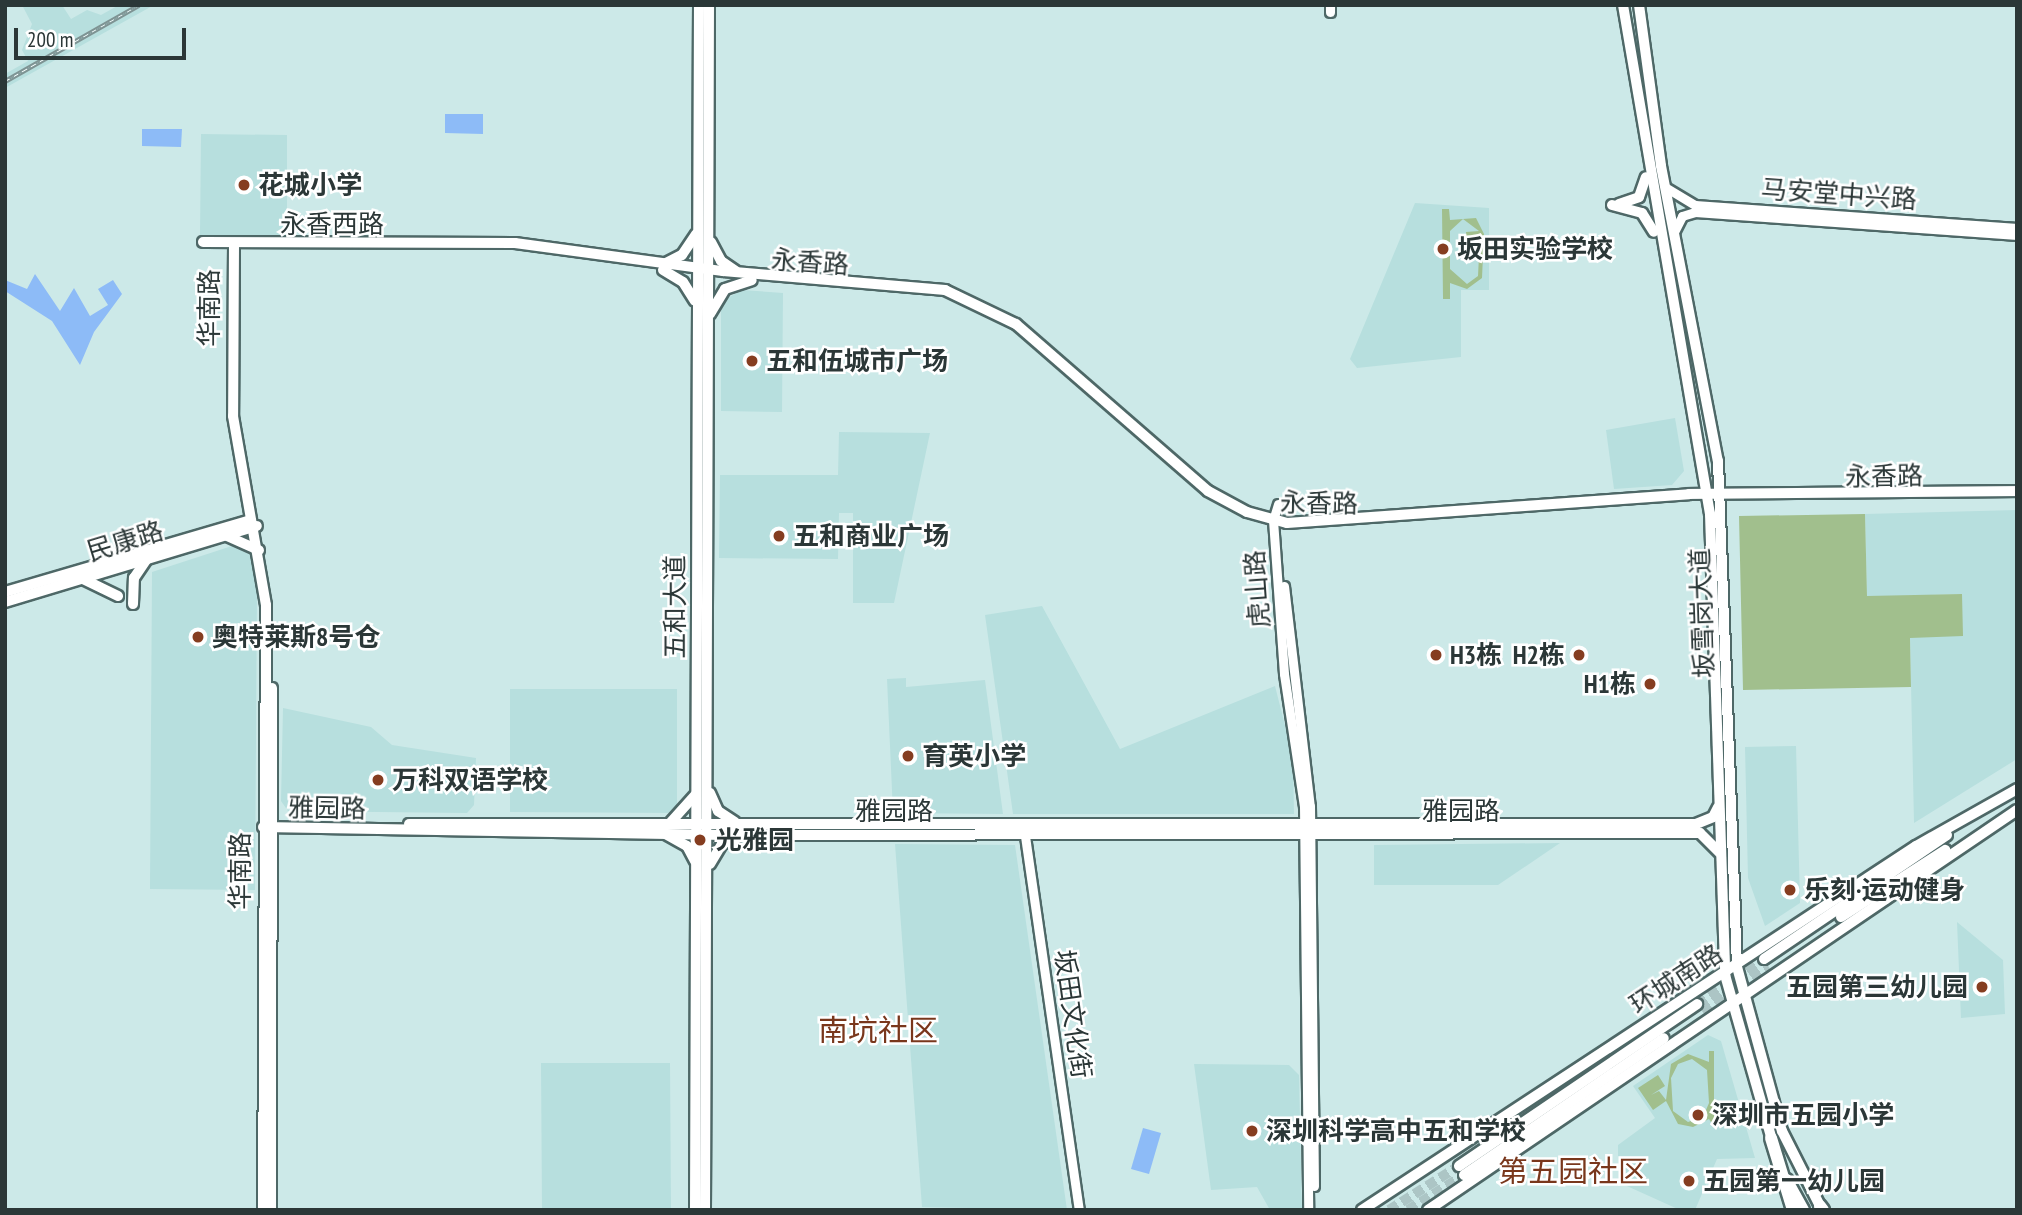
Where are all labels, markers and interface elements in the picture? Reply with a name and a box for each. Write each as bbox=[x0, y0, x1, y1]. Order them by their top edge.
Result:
scale bar bbox=[18, 14, 189, 58]
text: 200 m bbox=[27, 26, 73, 53]
place label: 花城小学 bbox=[258, 169, 362, 201]
street label: 马安堂中兴路 bbox=[1760, 173, 1918, 215]
marker: 花城小学 bbox=[236, 177, 252, 193]
street label: 永香西路 bbox=[280, 208, 384, 240]
place label: 坂田实验学校 bbox=[1457, 233, 1613, 265]
marker: 坂田实验学校 bbox=[1435, 241, 1451, 257]
street label: 永香路 bbox=[770, 244, 850, 280]
street label: 华南路 bbox=[193, 269, 225, 347]
place label: 五和伍城市广场 bbox=[766, 345, 948, 377]
marker: 五和伍城市广场 bbox=[744, 353, 760, 369]
street label: 永香路 bbox=[1845, 460, 1923, 492]
street label: 永香路 bbox=[1280, 487, 1358, 519]
street label: 民康路 bbox=[83, 515, 167, 567]
place label: 五和商业广场 bbox=[793, 520, 949, 552]
marker: 五和商业广场 bbox=[771, 528, 787, 544]
street label: 坂雪岗大道 bbox=[1684, 547, 1720, 679]
street label: 虎山路 bbox=[1239, 549, 1275, 629]
street label: 五和大道 bbox=[659, 555, 691, 659]
place label: 奥特莱斯8号仓 bbox=[212, 621, 380, 653]
marker: 奥特莱斯8号仓 bbox=[190, 629, 206, 645]
place label: H3栋 bbox=[1450, 639, 1502, 671]
place label: H2栋 bbox=[1513, 639, 1565, 671]
marker: H3栋 bbox=[1428, 647, 1444, 663]
marker: H2栋 bbox=[1571, 647, 1587, 663]
place label: H1栋 bbox=[1584, 668, 1636, 700]
marker: H1栋 bbox=[1642, 676, 1658, 692]
place label: 育英小学 bbox=[922, 740, 1026, 772]
marker: 育英小学 bbox=[900, 748, 916, 764]
place label: 万科双语学校 bbox=[392, 764, 548, 796]
marker: 万科双语学校 bbox=[370, 772, 386, 788]
street label: 雅园路 bbox=[288, 792, 366, 824]
street label: 雅园路 bbox=[855, 795, 933, 827]
street label: 雅园路 bbox=[1422, 795, 1500, 827]
place label: 光雅园 bbox=[716, 824, 794, 856]
marker: 光雅园 bbox=[690, 830, 710, 850]
street label: 华南路 bbox=[224, 832, 256, 910]
place label: 乐刻·运动健身 bbox=[1804, 874, 1966, 906]
marker: 乐刻·运动健身 bbox=[1782, 882, 1798, 898]
street label: 环城南路 bbox=[1624, 938, 1728, 1020]
street label: 坂田文化街 bbox=[1049, 947, 1097, 1081]
place label: 五园第三幼儿园 bbox=[1786, 971, 1968, 1003]
marker: 五园第三幼儿园 bbox=[1974, 979, 1990, 995]
district label: 南坑社区 bbox=[818, 1012, 938, 1048]
place label: 深圳市五园小学 bbox=[1712, 1099, 1894, 1131]
marker: 深圳市五园小学 bbox=[1690, 1107, 1706, 1123]
place label: 深圳科学高中五和学校 bbox=[1266, 1115, 1526, 1147]
marker: 深圳科学高中五和学校 bbox=[1244, 1123, 1260, 1139]
district label: 第五园社区 bbox=[1498, 1153, 1648, 1189]
place label: 五园第一幼儿园 bbox=[1703, 1165, 1885, 1197]
marker: 五园第一幼儿园 bbox=[1681, 1173, 1697, 1189]

